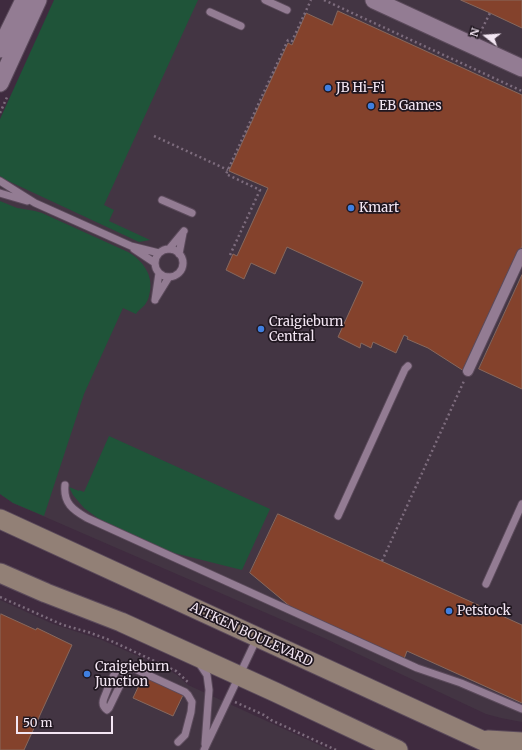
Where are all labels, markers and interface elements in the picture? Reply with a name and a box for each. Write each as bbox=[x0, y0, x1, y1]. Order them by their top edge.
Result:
north arrow bbox=[466, 16, 506, 56]
text: N bbox=[467, 26, 482, 39]
place label: JB Hi-Fi bbox=[336, 80, 385, 96]
marker: JB Hi-Fi bbox=[323, 83, 333, 93]
place label: EB Games bbox=[379, 98, 442, 114]
marker: EB Games bbox=[366, 101, 376, 111]
place label: Kmart bbox=[359, 200, 399, 216]
marker: Kmart bbox=[346, 203, 356, 213]
place label: Craigieburn Central bbox=[269, 314, 343, 345]
marker: Craigieburn Central bbox=[256, 324, 266, 334]
street label: AITKEN BOULEVARD bbox=[187, 600, 315, 670]
place label: Petstock bbox=[457, 603, 511, 619]
marker: Petstock bbox=[444, 606, 454, 616]
place label: Craigieburn Junction bbox=[95, 659, 169, 690]
marker: Craigieburn Junction bbox=[82, 669, 92, 679]
scale bar bbox=[18, 708, 115, 734]
text: 50 m bbox=[23, 715, 52, 730]

